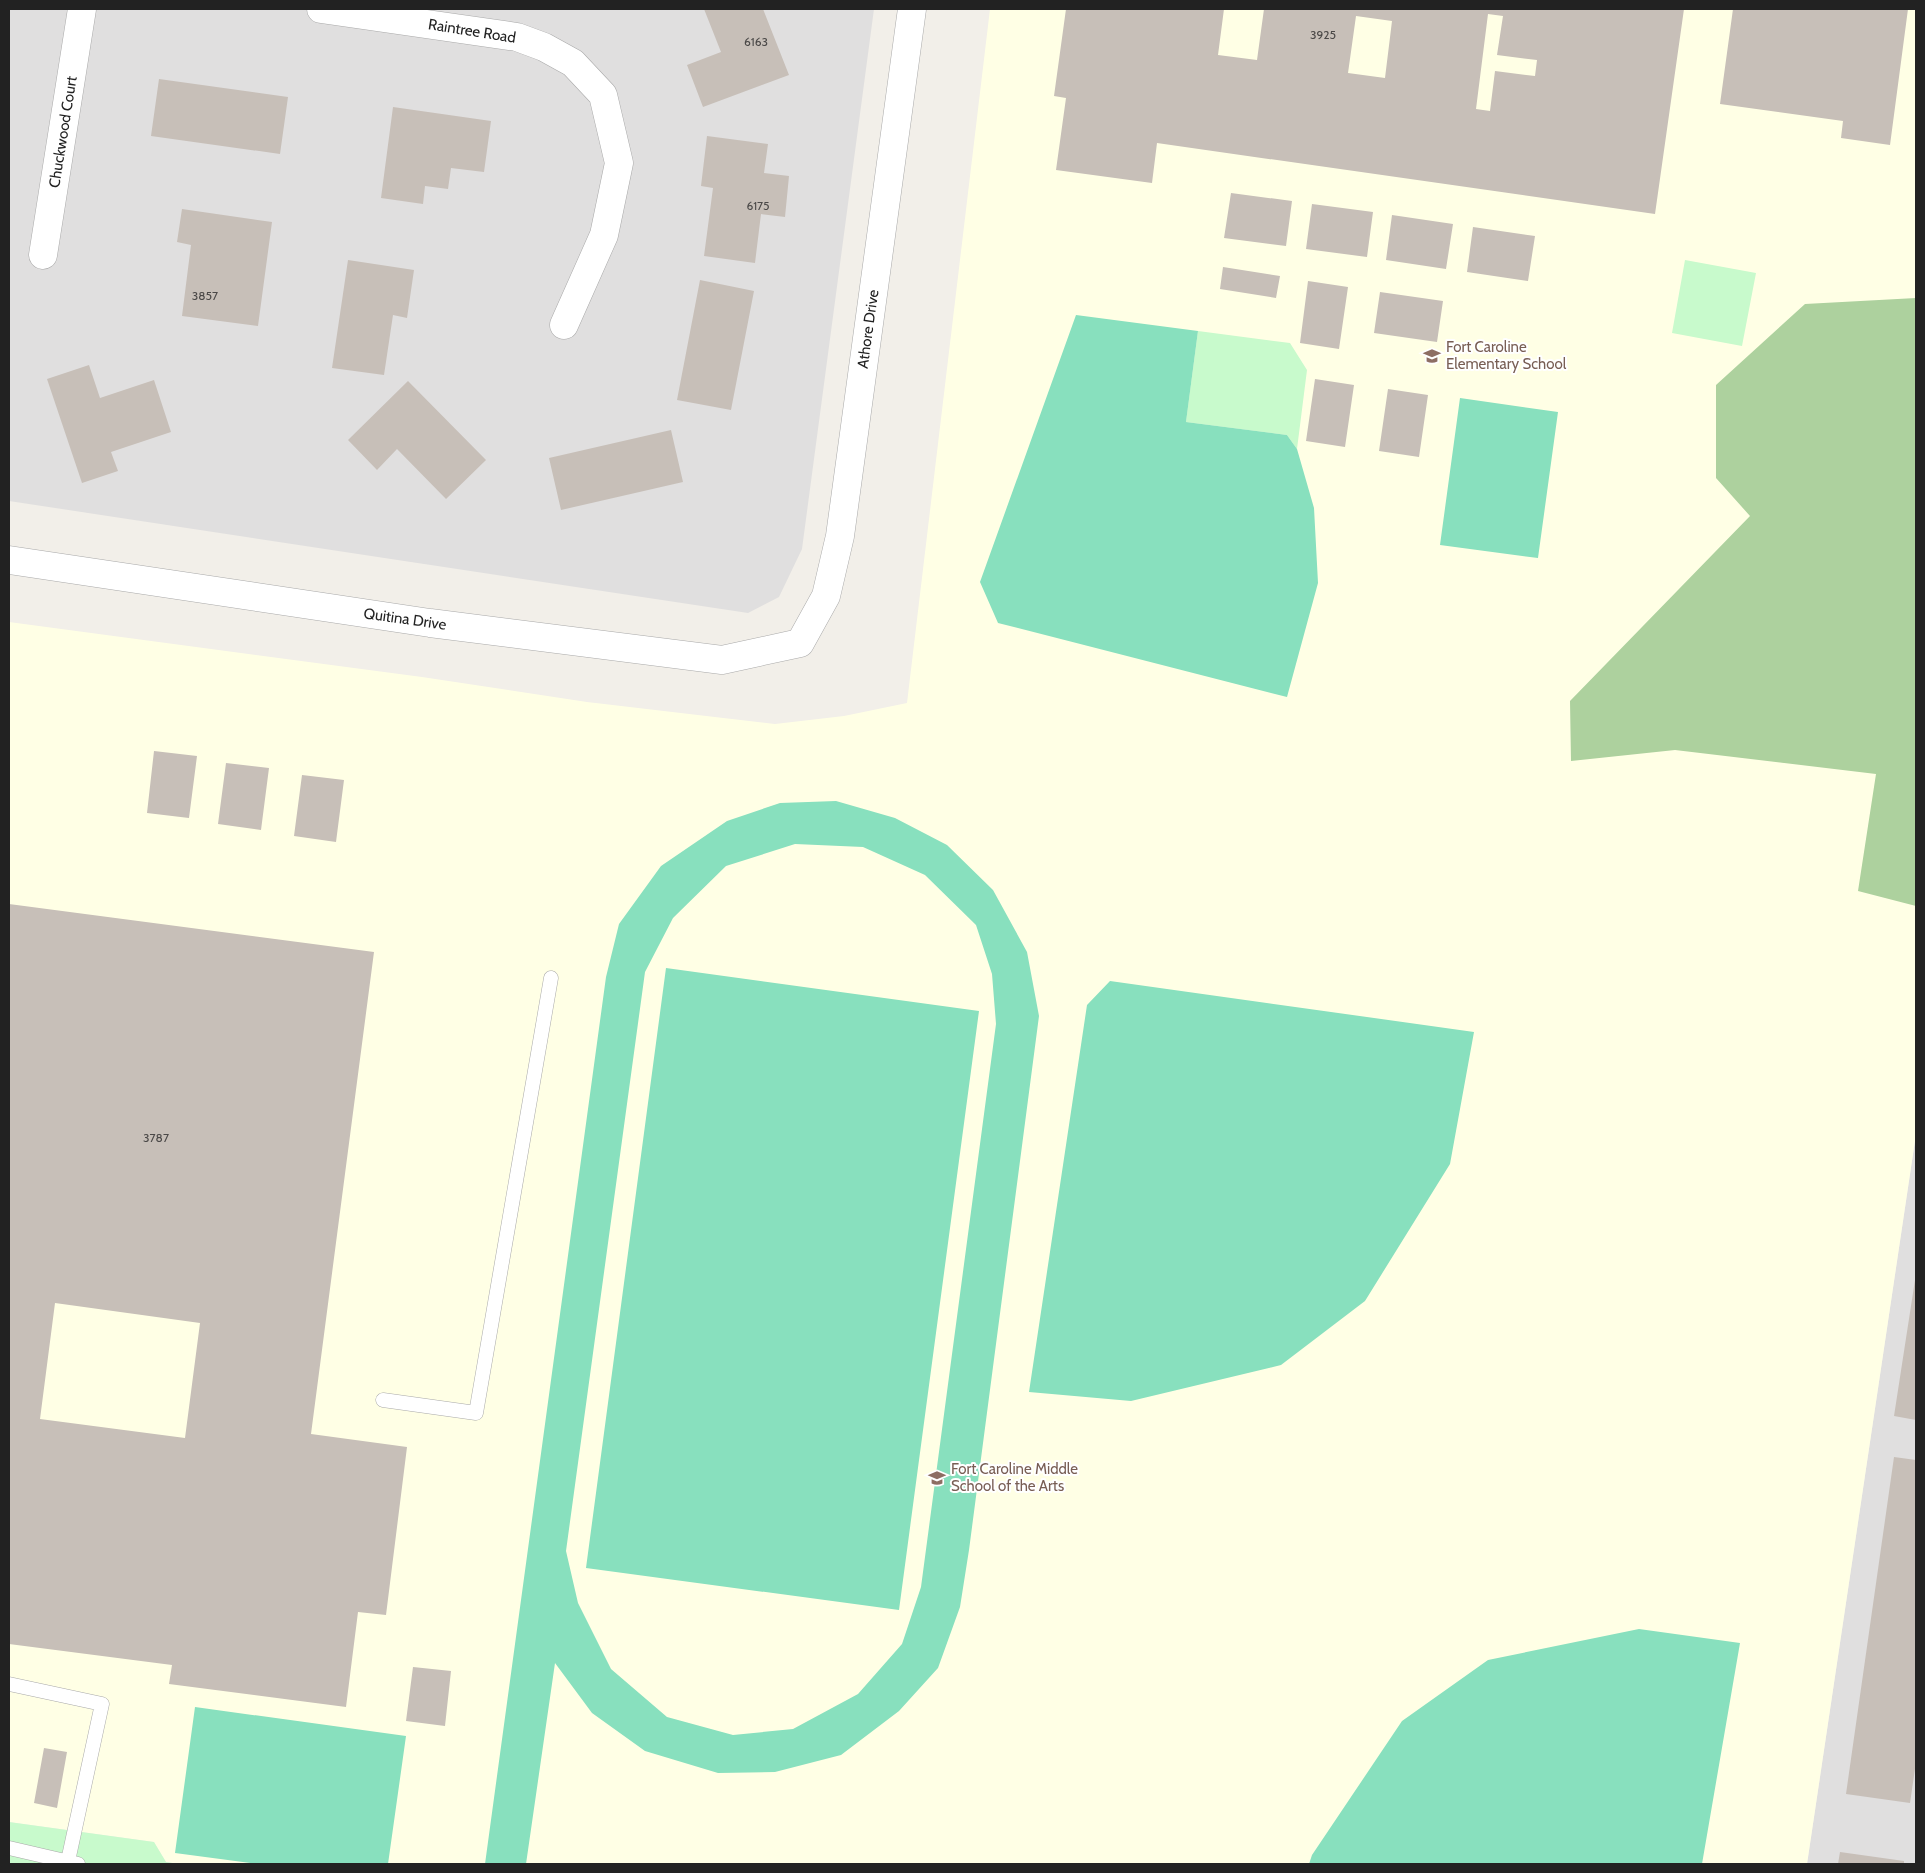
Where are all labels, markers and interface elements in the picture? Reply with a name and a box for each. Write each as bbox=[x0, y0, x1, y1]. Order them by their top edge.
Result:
street label: Raintree Road bbox=[427, 15, 517, 47]
house number: 3925 bbox=[1310, 27, 1336, 42]
house number: 6163 bbox=[744, 34, 768, 49]
street label: Chuckwood Court bbox=[45, 75, 81, 189]
house number: 6175 bbox=[746, 198, 770, 213]
house number: 3857 bbox=[192, 288, 218, 303]
street label: Athore Drive bbox=[854, 288, 882, 370]
place label: Fort Caroline Elementary School bbox=[1446, 338, 1567, 373]
school or university icon: Fort Caroline Elementary School bbox=[1422, 346, 1442, 366]
street label: Quitina Drive bbox=[362, 604, 448, 634]
house number: 3787 bbox=[143, 1130, 169, 1145]
place label: Fort Caroline Middle School of the Arts bbox=[951, 1460, 1078, 1495]
school or university icon: Fort Caroline Middle School of the Arts bbox=[927, 1468, 947, 1488]

